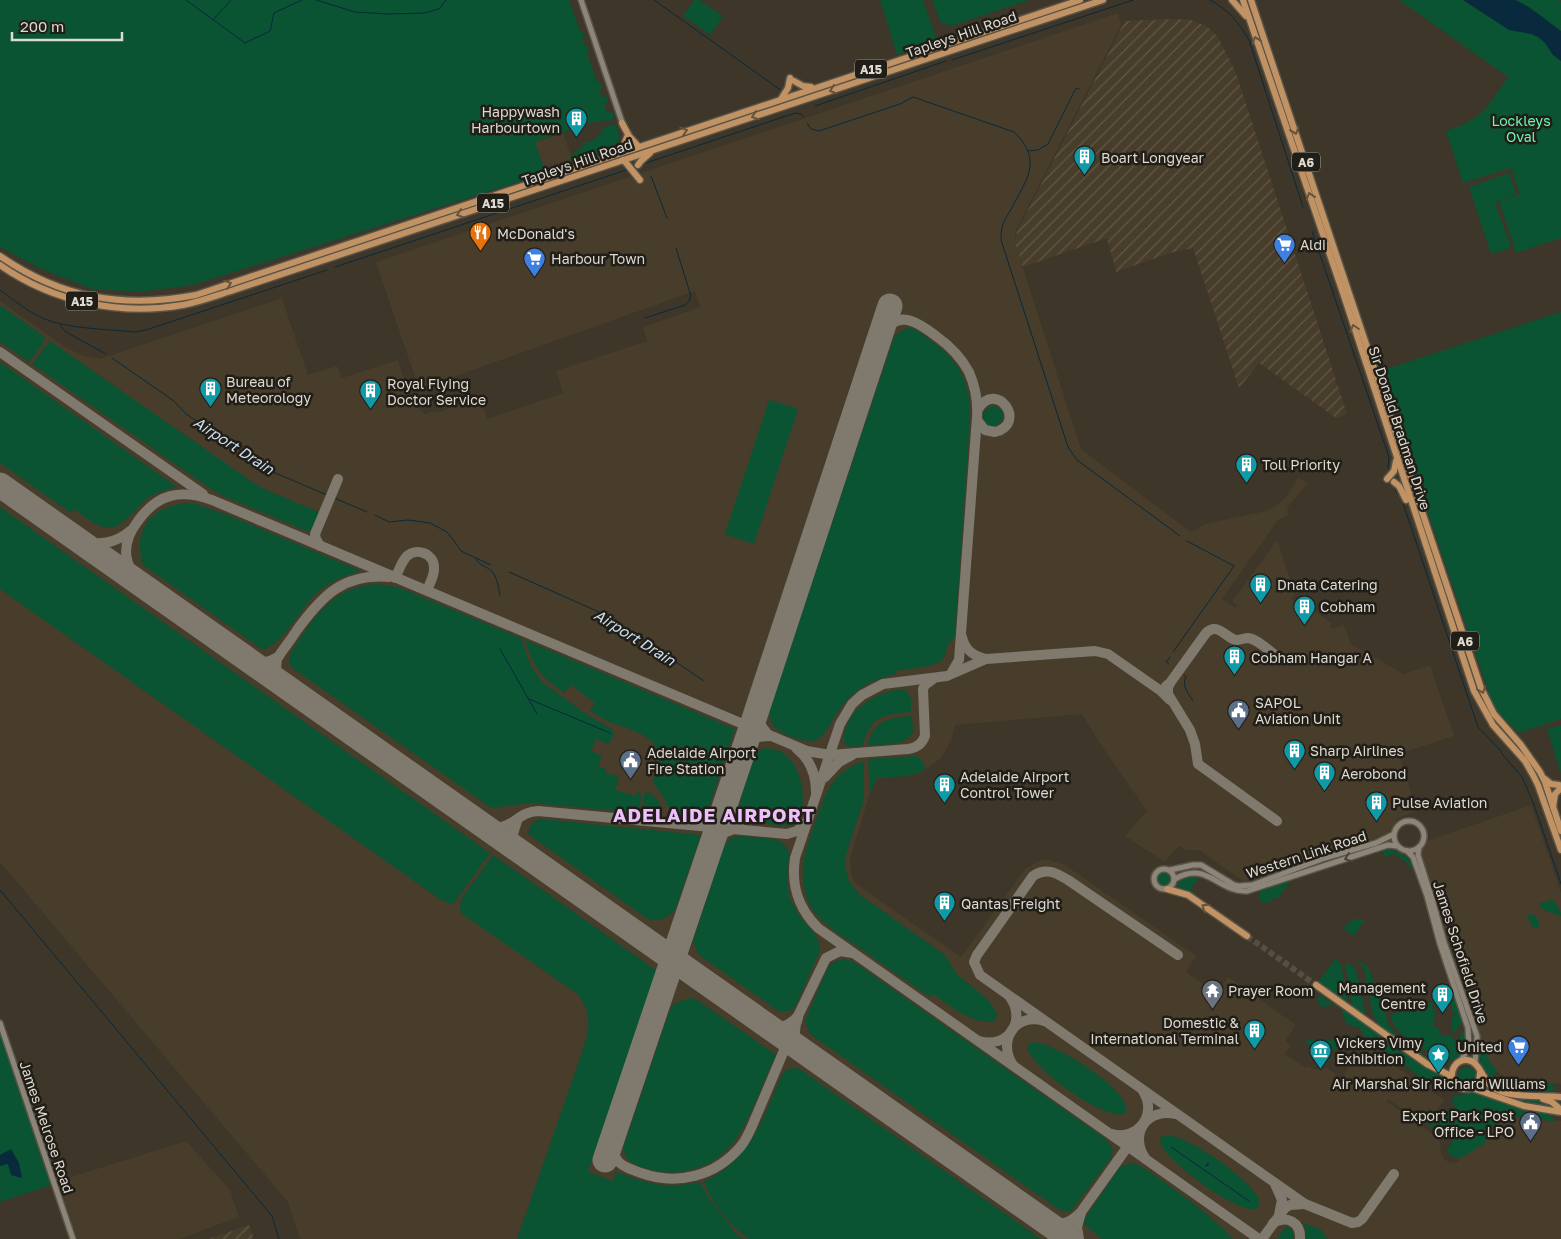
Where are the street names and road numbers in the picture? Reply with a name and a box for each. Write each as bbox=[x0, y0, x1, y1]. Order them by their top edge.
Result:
street label: Tapleys Hill Road bbox=[903, 7, 1019, 61]
road number: A15 bbox=[855, 60, 887, 78]
street label: Tapleys Hill Road bbox=[519, 135, 635, 189]
road number: A6 bbox=[1292, 152, 1320, 172]
road number: A15 bbox=[477, 194, 509, 212]
road number: A15 bbox=[66, 292, 98, 310]
street label: Sir Donald Bradman Drive bbox=[1365, 344, 1435, 512]
road number: A6 bbox=[1451, 631, 1479, 650]
street label: Western Link Road bbox=[1244, 826, 1368, 882]
street label: James Schofield Drive bbox=[1430, 879, 1492, 1025]
street label: James Melrose Road bbox=[16, 1059, 78, 1195]

